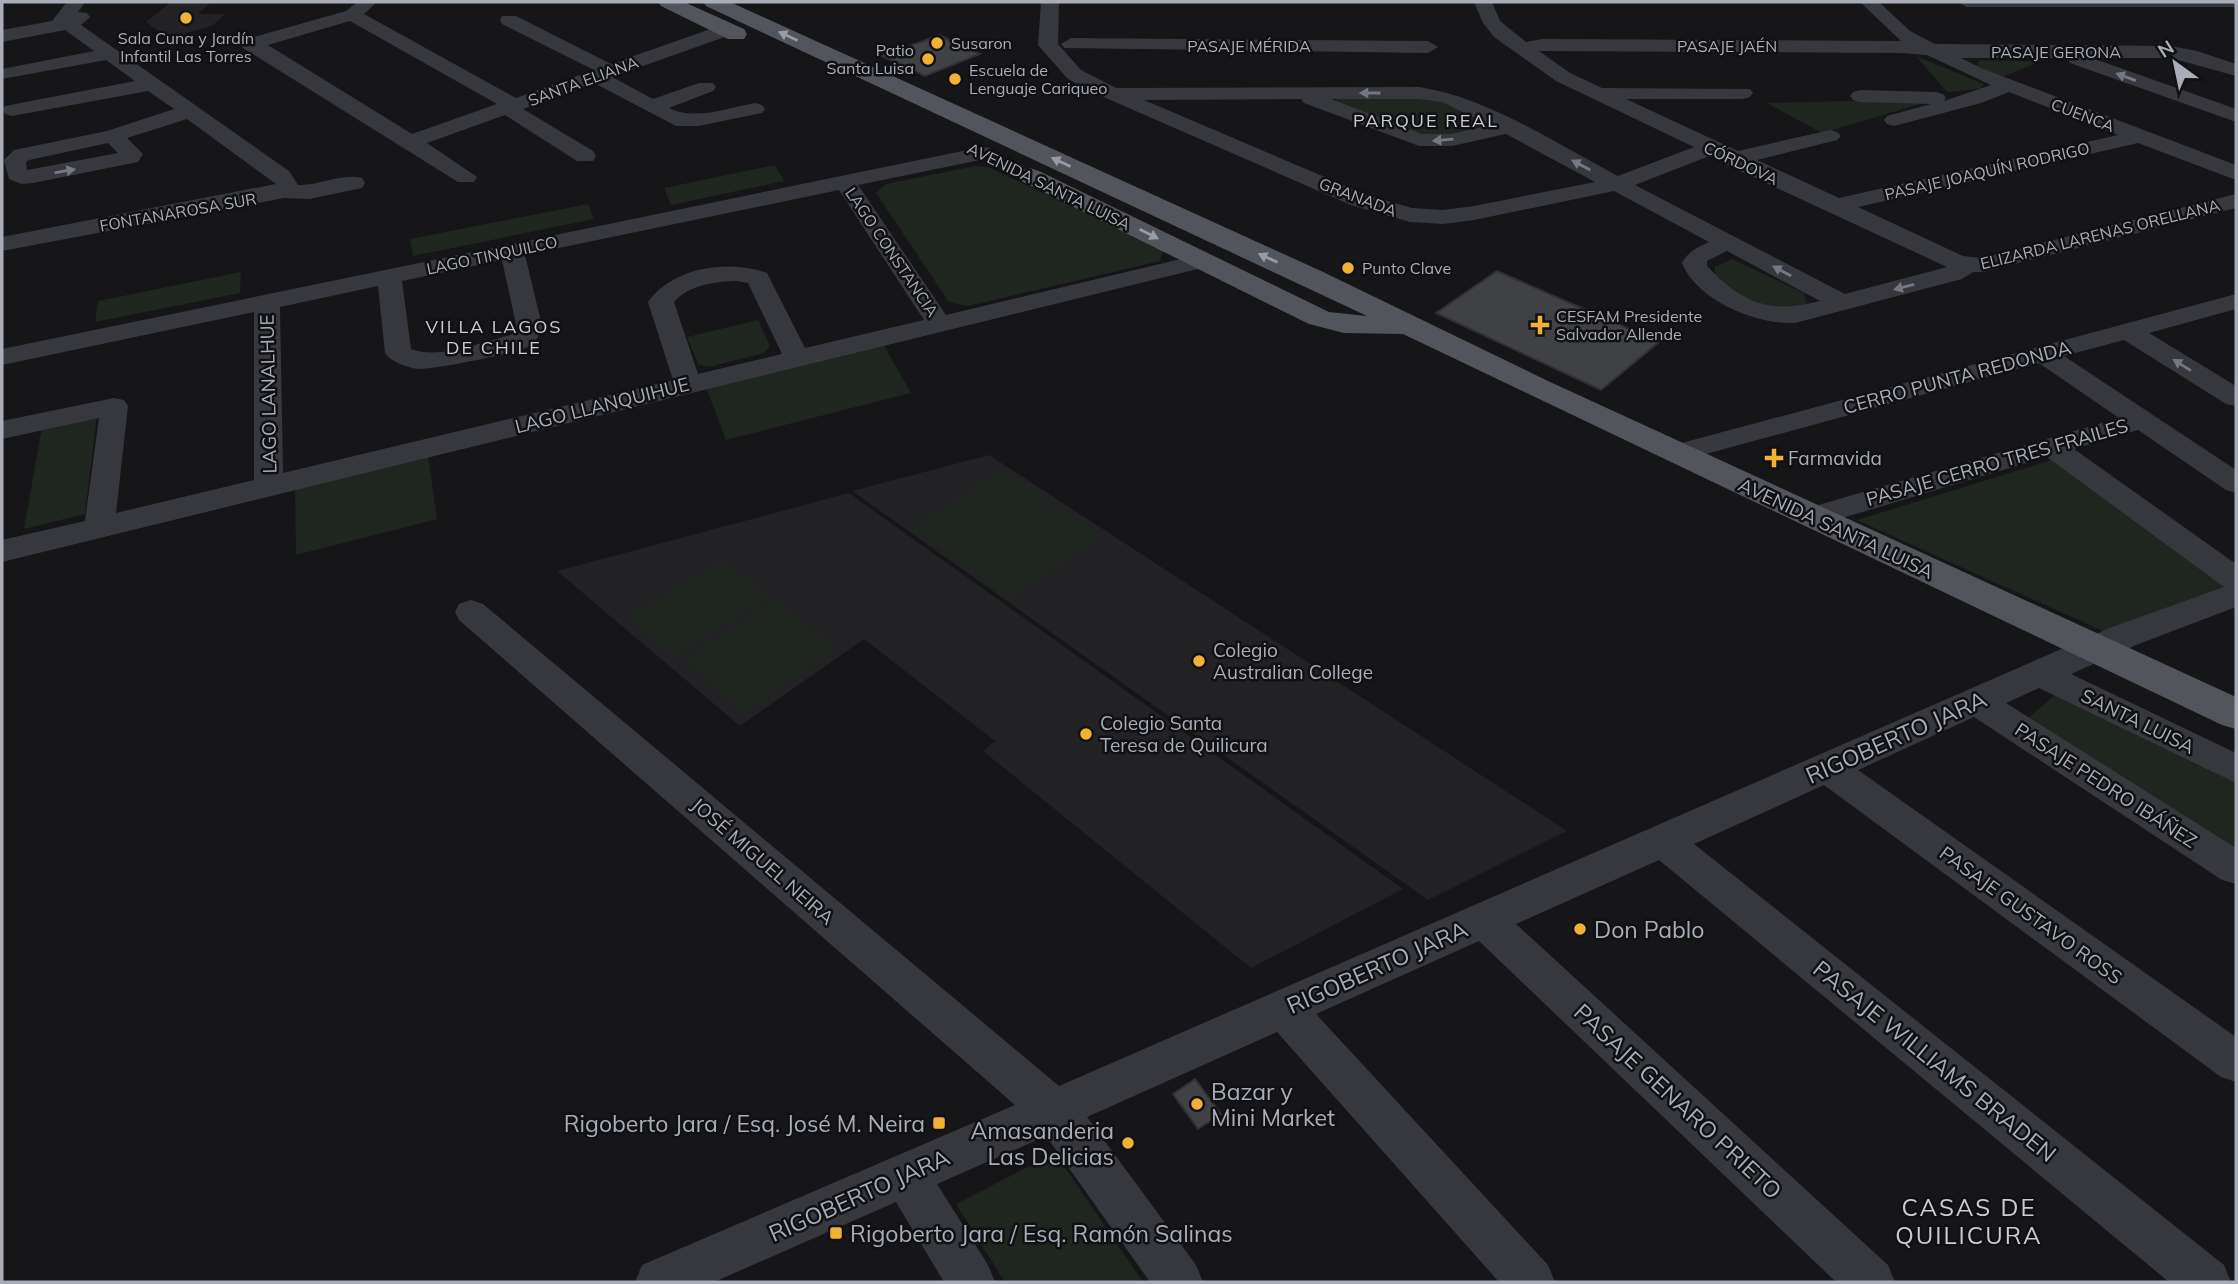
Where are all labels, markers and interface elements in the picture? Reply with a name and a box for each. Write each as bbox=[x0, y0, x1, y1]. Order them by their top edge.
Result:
marker: Sala Cuna y Jardín Infantil Las Torres bbox=[178, 10, 194, 26]
place label: Sala Cuna y Jardín Infantil Las Torres bbox=[118, 28, 254, 66]
north arrow bbox=[2140, 28, 2210, 98]
one-way arrow bbox=[778, 30, 798, 42]
place label: Susaron bbox=[951, 33, 1012, 53]
marker: Susaron bbox=[929, 35, 945, 51]
text: N bbox=[2153, 35, 2178, 63]
street label: PASAJE MÉRIDA bbox=[1187, 36, 1311, 56]
street label: PASAJE JAÉN bbox=[1677, 36, 1777, 56]
place label: Patio Santa Luisa bbox=[827, 40, 914, 78]
street label: PASAJE GERONA bbox=[1991, 42, 2121, 62]
marker: Patio Santa Luisa bbox=[920, 51, 936, 67]
street label: SANTA ELIANA bbox=[525, 52, 641, 110]
place label: Escuela de Lenguaje Cariqueo bbox=[969, 60, 1107, 98]
marker: Escuela de Lenguaje Cariqueo bbox=[947, 71, 963, 87]
one-way arrow bbox=[2115, 71, 2136, 82]
one-way arrow bbox=[1359, 87, 1381, 99]
street label: CUENCA bbox=[2048, 94, 2118, 136]
district label: PARQUE REAL bbox=[1353, 109, 1499, 132]
one-way arrow bbox=[1432, 135, 1454, 146]
street label: CÓRDOVA bbox=[1700, 137, 1782, 189]
street label: AVENIDA SANTA LUISA bbox=[964, 138, 1134, 234]
street label: PASAJE JOAQUÍN RODRIGO bbox=[1883, 138, 2091, 204]
one-way arrow bbox=[1051, 156, 1071, 168]
one-way arrow bbox=[1571, 159, 1591, 171]
one-way arrow bbox=[54, 165, 76, 176]
street label: GRANADA bbox=[1316, 173, 1400, 221]
street label: LAGO CONSTANCIA bbox=[841, 183, 943, 321]
street label: FONTANAROSA SUR bbox=[98, 188, 258, 236]
street label: ELIZARDA LARENAS ORELLANA bbox=[1978, 194, 2222, 273]
one-way arrow bbox=[1139, 229, 1159, 240]
street label: LAGO TINQUILCO bbox=[425, 231, 559, 279]
one-way arrow bbox=[1257, 252, 1278, 263]
place label: Punto Clave bbox=[1362, 258, 1451, 278]
marker: Punto Clave bbox=[1340, 260, 1356, 276]
one-way arrow bbox=[1773, 265, 1792, 277]
one-way arrow bbox=[1892, 282, 1914, 293]
place label: CESFAM Presidente Salvador Allende bbox=[1556, 306, 1702, 344]
street label: LAGO LANALHUE bbox=[255, 314, 281, 474]
district label: VILLA LAGOS DE CHILE bbox=[425, 315, 563, 359]
marker: CESFAM Presidente Salvador Allende bbox=[1530, 315, 1550, 335]
street label: CERRO PUNTA REDONDA bbox=[1841, 335, 2073, 419]
one-way arrow bbox=[2173, 358, 2192, 371]
street label: LAGO LLANQUIHUE bbox=[512, 372, 692, 438]
street label: PASAJE CERRO TRES FRAILES bbox=[1863, 413, 2131, 511]
place label: Farmavida bbox=[1788, 446, 1882, 470]
marker: Farmavida bbox=[1766, 450, 1782, 466]
street label: AVENIDA SANTA LUISA bbox=[1735, 472, 1937, 584]
place label: Colegio Australian College bbox=[1213, 638, 1373, 684]
marker: Colegio Australian College bbox=[1191, 653, 1207, 669]
street label: SANTA LUISA bbox=[2077, 683, 2199, 759]
street label: RIGOBERTO JARA bbox=[1801, 684, 1991, 790]
place label: Colegio Santa Teresa de Quilicura bbox=[1100, 711, 1268, 757]
street label: PASAJE PEDRO IBÁÑEZ bbox=[2010, 717, 2202, 853]
marker: Colegio Santa Teresa de Quilicura bbox=[1078, 726, 1094, 742]
street label: JOSÉ MIGUEL NEIRA bbox=[687, 792, 839, 930]
street label: PASAJE GUSTAVO ROSS bbox=[1935, 841, 2127, 989]
street label: RIGOBERTO JARA bbox=[1282, 914, 1472, 1020]
place label: Don Pablo bbox=[1594, 915, 1704, 944]
marker: Don Pablo bbox=[1572, 921, 1588, 937]
street label: PASAJE WILLIAMS BRADEN bbox=[1808, 954, 2062, 1168]
street label: PASAJE GENARO PRIETO bbox=[1568, 997, 1788, 1205]
place label: Bazar y Mini Market bbox=[1211, 1077, 1335, 1132]
marker: Bazar y Mini Market bbox=[1189, 1096, 1205, 1112]
place label: Rigoberto Jara / Esq. José M. Neira bbox=[564, 1109, 925, 1138]
marker: Rigoberto Jara / Esq. José M. Neira bbox=[931, 1115, 947, 1131]
place label: Amasanderia Las Delicias bbox=[970, 1116, 1114, 1171]
marker: Amasanderia Las Delicias bbox=[1120, 1135, 1136, 1151]
street label: RIGOBERTO JARA bbox=[764, 1142, 954, 1248]
district label: CASAS DE QUILICURA bbox=[1895, 1192, 2043, 1250]
place label: Rigoberto Jara / Esq. Ramón Salinas bbox=[850, 1219, 1233, 1248]
marker: Rigoberto Jara / Esq. Ramón Salinas bbox=[828, 1225, 844, 1241]

